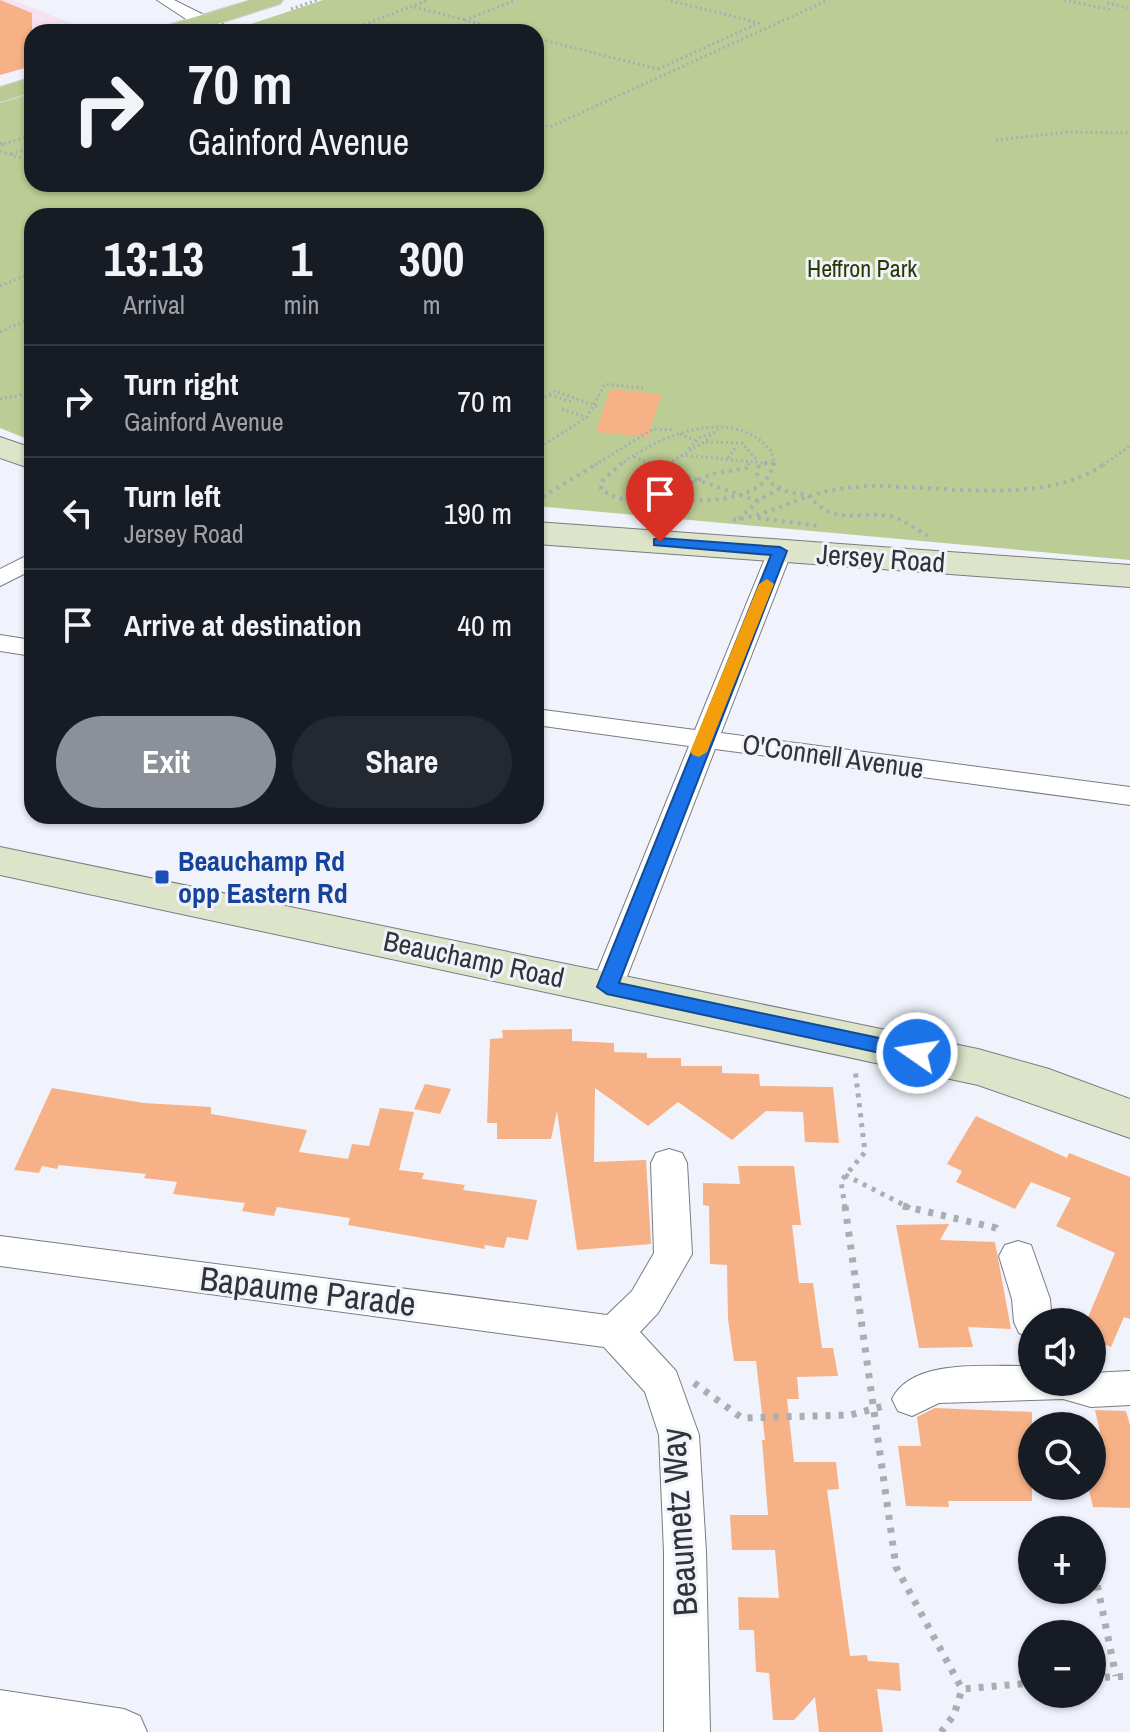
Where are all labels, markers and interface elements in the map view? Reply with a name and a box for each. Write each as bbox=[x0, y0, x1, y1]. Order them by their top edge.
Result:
text: 70 m bbox=[188, 46, 293, 121]
icon: right bbox=[56, 56, 160, 160]
text: Gainford Avenue bbox=[188, 118, 409, 166]
text: 13:13 bbox=[104, 226, 204, 291]
text: 1 bbox=[291, 226, 312, 291]
text: 300 bbox=[399, 226, 464, 291]
park label: Heffron Park bbox=[807, 252, 917, 284]
text: Arrival bbox=[123, 287, 185, 322]
text: min bbox=[284, 287, 319, 322]
text: m bbox=[423, 287, 441, 322]
text: Turn right bbox=[124, 364, 238, 404]
icon: right bbox=[56, 379, 100, 423]
text: 70 m bbox=[457, 381, 512, 421]
text: Gainford Avenue bbox=[124, 404, 284, 439]
pin bbox=[626, 460, 694, 542]
icon: arrive bbox=[638, 472, 682, 516]
text: Turn left bbox=[124, 476, 221, 516]
icon: left bbox=[56, 491, 100, 535]
text: 190 m bbox=[444, 493, 512, 533]
text: Jersey Road bbox=[124, 516, 244, 551]
street label: Jersey Road bbox=[815, 535, 947, 581]
icon: arrive bbox=[56, 603, 100, 647]
text: Arrive at destination bbox=[124, 605, 362, 645]
text: 40 m bbox=[457, 605, 512, 645]
button: Exit bbox=[56, 716, 276, 808]
button: Share bbox=[292, 716, 512, 808]
street label: O'Connell Avenue bbox=[740, 724, 926, 788]
place label: Beauchamp Rd opp Eastern Rd bbox=[178, 842, 348, 912]
marker: Beauchamp Rd opp Eastern Rd bbox=[153, 868, 171, 886]
street label: Beauchamp Road bbox=[380, 921, 568, 997]
position arrow bbox=[875, 1011, 959, 1095]
street label: Bapaume Parade bbox=[198, 1255, 418, 1327]
map controls bbox=[1018, 1308, 1106, 1708]
button: sound bbox=[1018, 1308, 1106, 1396]
button: search bbox=[1018, 1412, 1106, 1500]
street label: Beaumetz Way bbox=[649, 1427, 709, 1617]
button: + bbox=[1018, 1516, 1106, 1604]
button: − bbox=[1018, 1620, 1106, 1708]

